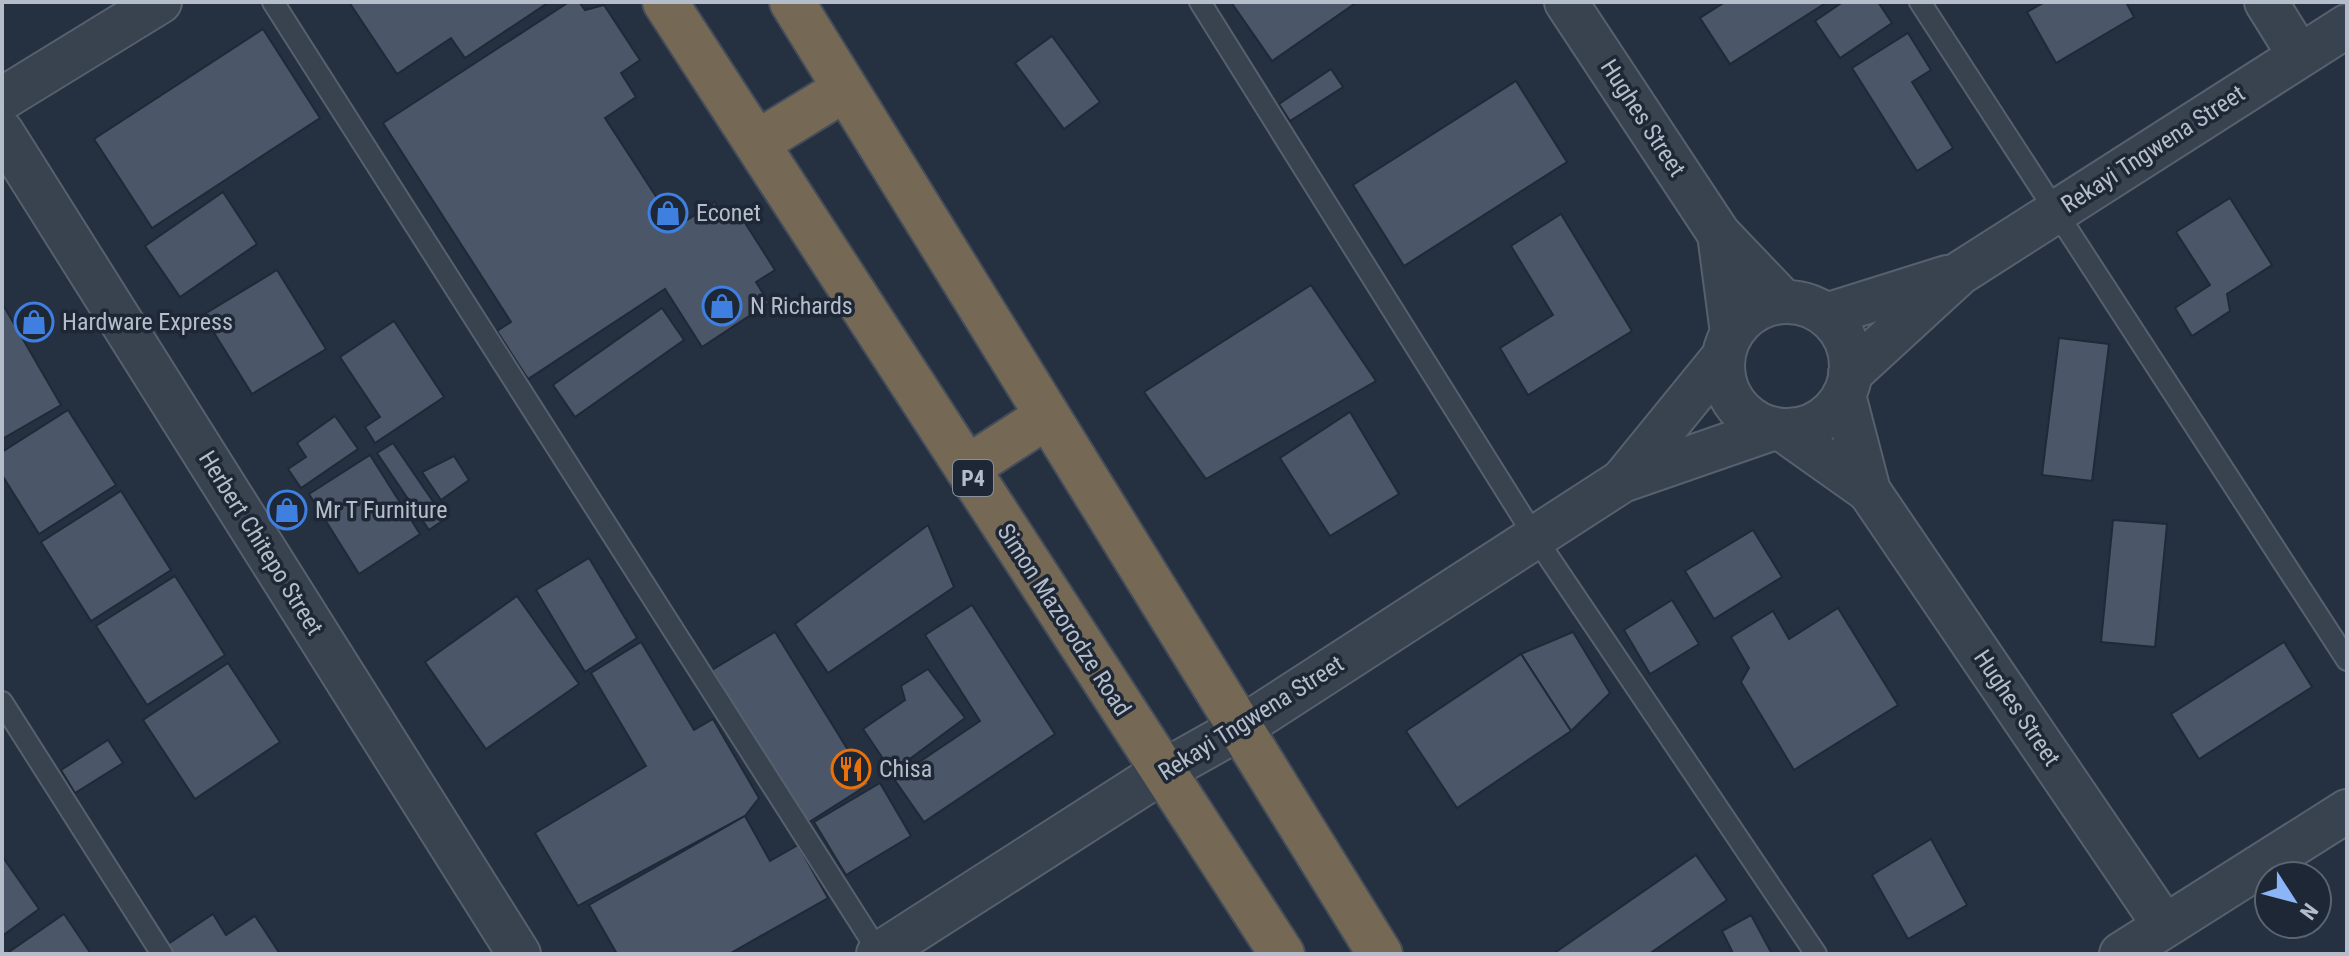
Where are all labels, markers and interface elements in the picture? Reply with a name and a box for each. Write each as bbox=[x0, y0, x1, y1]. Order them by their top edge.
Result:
street label: Hughes Street bbox=[1595, 54, 1691, 182]
street label: Rekayi Tngwena Street bbox=[2056, 79, 2250, 219]
shop icon: Econet bbox=[647, 192, 689, 234]
place label: Econet bbox=[696, 199, 761, 227]
shop icon: N Richards bbox=[701, 285, 743, 327]
place label: N Richards bbox=[750, 292, 853, 320]
shop icon: Hardware Express bbox=[13, 301, 55, 343]
place label: Hardware Express bbox=[62, 308, 233, 336]
street label: Herbert Chitepo Street bbox=[193, 446, 329, 640]
road number: P4 bbox=[953, 460, 993, 496]
shop icon: Mr T Furniture bbox=[266, 489, 308, 531]
place label: Mr T Furniture bbox=[315, 496, 447, 524]
street label: Simon Mazorodze Road bbox=[991, 519, 1137, 721]
street label: Hughes Street bbox=[1968, 645, 2066, 771]
street label: Rekayi Tngwena Street bbox=[1153, 650, 1349, 786]
restaurant icon: Chisa bbox=[830, 748, 872, 790]
place label: Chisa bbox=[879, 755, 932, 783]
north arrow bbox=[2253, 860, 2333, 940]
text: N bbox=[2295, 899, 2323, 924]

